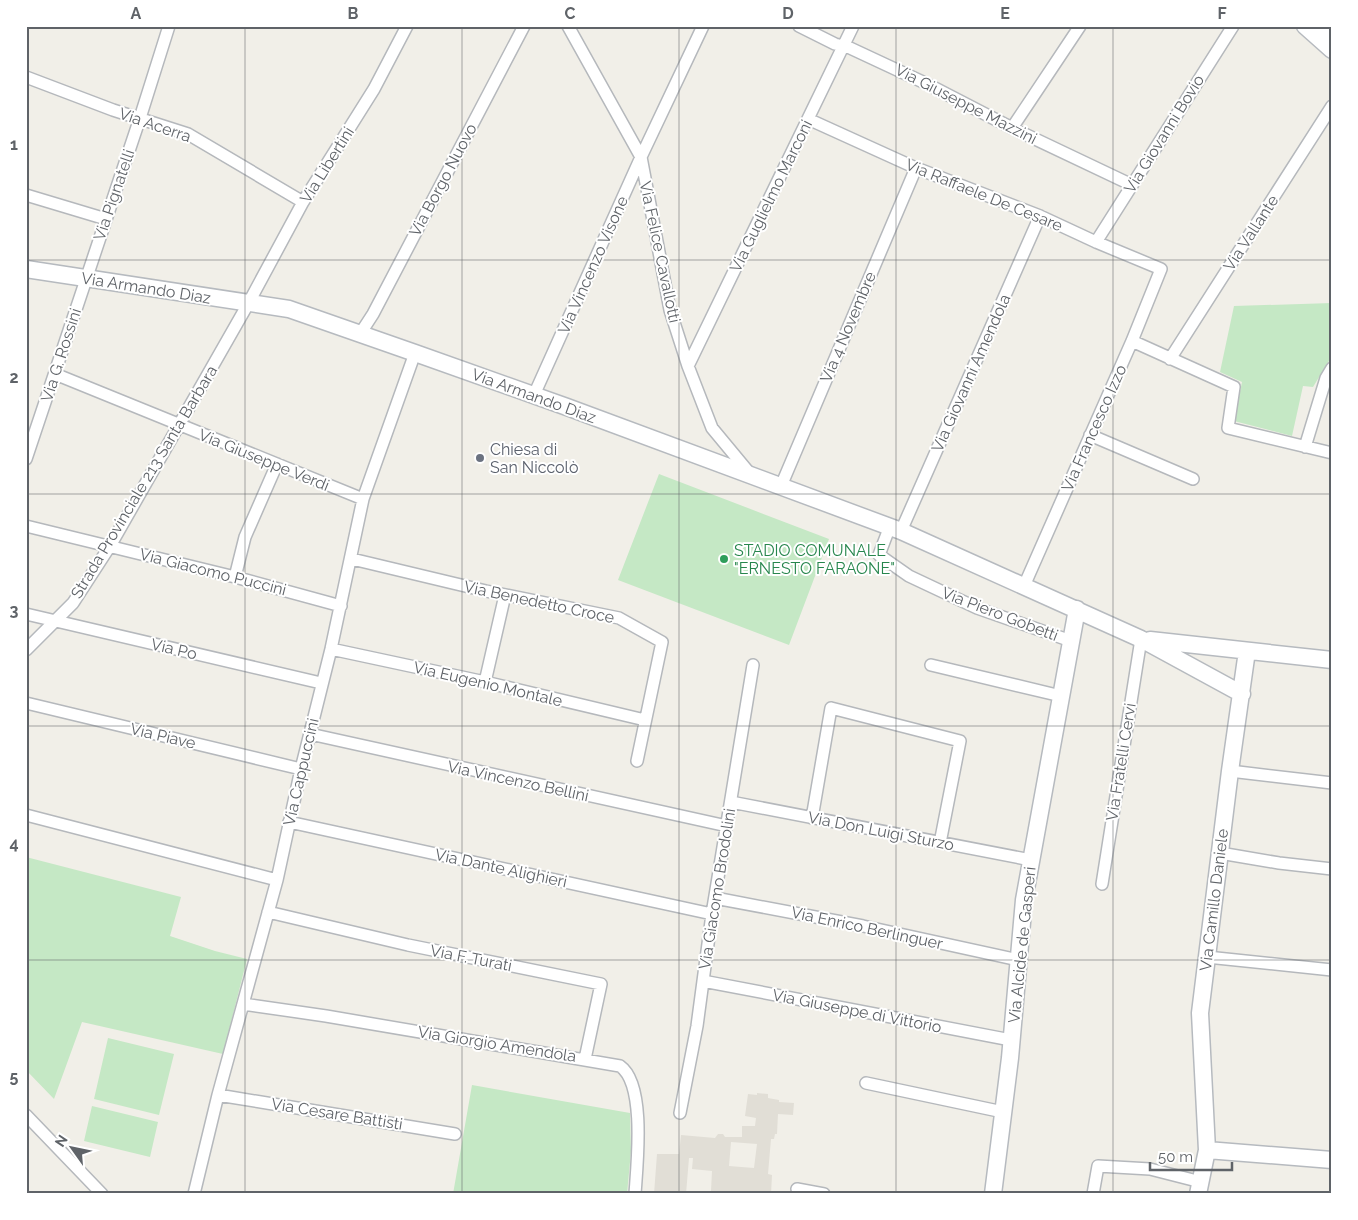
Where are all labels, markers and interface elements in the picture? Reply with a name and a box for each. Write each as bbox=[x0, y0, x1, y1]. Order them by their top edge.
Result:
text: A bbox=[131, 4, 142, 23]
text: B bbox=[348, 4, 359, 23]
text: C bbox=[565, 4, 576, 23]
text: D bbox=[782, 4, 794, 23]
text: E bbox=[1000, 4, 1010, 23]
text: F bbox=[1217, 4, 1227, 23]
street label: Via Giuseppe Mazzini bbox=[892, 60, 1040, 148]
street label: Via Giovanni Bovio bbox=[1120, 71, 1208, 197]
street label: Via Acerra bbox=[116, 104, 194, 146]
street label: Via Guglielmo Marconi bbox=[726, 117, 816, 275]
street label: Via Borgo Nuovo bbox=[405, 120, 481, 240]
street label: Via Libertini bbox=[296, 123, 358, 207]
text: 1 bbox=[10, 135, 18, 154]
street label: Via Pignatelli bbox=[90, 147, 138, 243]
street label: Via Raffaele De Cesare bbox=[903, 155, 1065, 235]
street label: Via Felice Cavallotti bbox=[636, 179, 684, 325]
street label: Via Vallante bbox=[1219, 191, 1283, 275]
street label: Via Vincenzo Visone bbox=[554, 193, 632, 337]
street label: Via Armando Diaz bbox=[80, 268, 212, 308]
street label: Via 4 Novembre bbox=[816, 269, 880, 385]
street label: Via Giovanni Amendola bbox=[928, 291, 1014, 455]
street label: Via G. Rossini bbox=[37, 306, 85, 404]
street label: Strada Provinciale 213 Santa Barbara bbox=[67, 362, 221, 602]
street label: Via Francesco Izzo bbox=[1058, 362, 1130, 494]
street label: Via Armando Diaz bbox=[469, 365, 599, 427]
text: 2 bbox=[9, 368, 19, 387]
street label: Via Giuseppe Verdi bbox=[196, 425, 332, 495]
place label: Chiesa di San Niccolò bbox=[490, 440, 578, 477]
marker: Chiesa di San Niccolò bbox=[474, 452, 486, 464]
place label: STADIO COMUNALE "ERNESTO FARAONE" bbox=[734, 541, 895, 578]
street label: Via Giacomo Puccini bbox=[138, 545, 288, 599]
marker: STADIO COMUNALE "ERNESTO FARAONE" bbox=[718, 553, 730, 565]
street label: Via Benedetto Croce bbox=[462, 577, 616, 627]
street label: Via Piero Gobetti bbox=[939, 583, 1061, 645]
text: 3 bbox=[10, 601, 19, 620]
street label: Via Po bbox=[149, 635, 199, 663]
street label: Via Eugenio Montale bbox=[412, 658, 564, 710]
street label: Via Fratelli Cervi bbox=[1102, 702, 1140, 822]
street label: Via Cappuccini bbox=[279, 716, 323, 828]
street label: Via Piave bbox=[128, 719, 198, 753]
street label: Via Vincenzo Bellini bbox=[446, 757, 590, 805]
street label: Via Giacomo Brodolini bbox=[695, 807, 739, 971]
street label: Via Don Luigi Sturzo bbox=[806, 808, 956, 854]
street label: Via Camillo Daniele bbox=[1196, 828, 1232, 972]
text: 4 bbox=[9, 834, 19, 853]
street label: Via Dante Alighieri bbox=[433, 845, 569, 891]
street label: Via Alcide de Gasperi bbox=[1004, 866, 1040, 1024]
street label: Via Enrico Berlinguer bbox=[789, 903, 945, 953]
street label: Via F. Turati bbox=[429, 941, 513, 975]
street label: Via Giuseppe di Vittorio bbox=[771, 985, 943, 1037]
street label: Via Giorgio Amendola bbox=[416, 1022, 578, 1066]
text: 5 bbox=[10, 1067, 19, 1086]
street label: Via Cesare Battisti bbox=[270, 1094, 404, 1134]
north arrow bbox=[48, 1122, 98, 1172]
text: N bbox=[51, 1132, 71, 1150]
scale bar bbox=[1150, 1140, 1233, 1172]
text: 50 m bbox=[1158, 1148, 1193, 1166]

